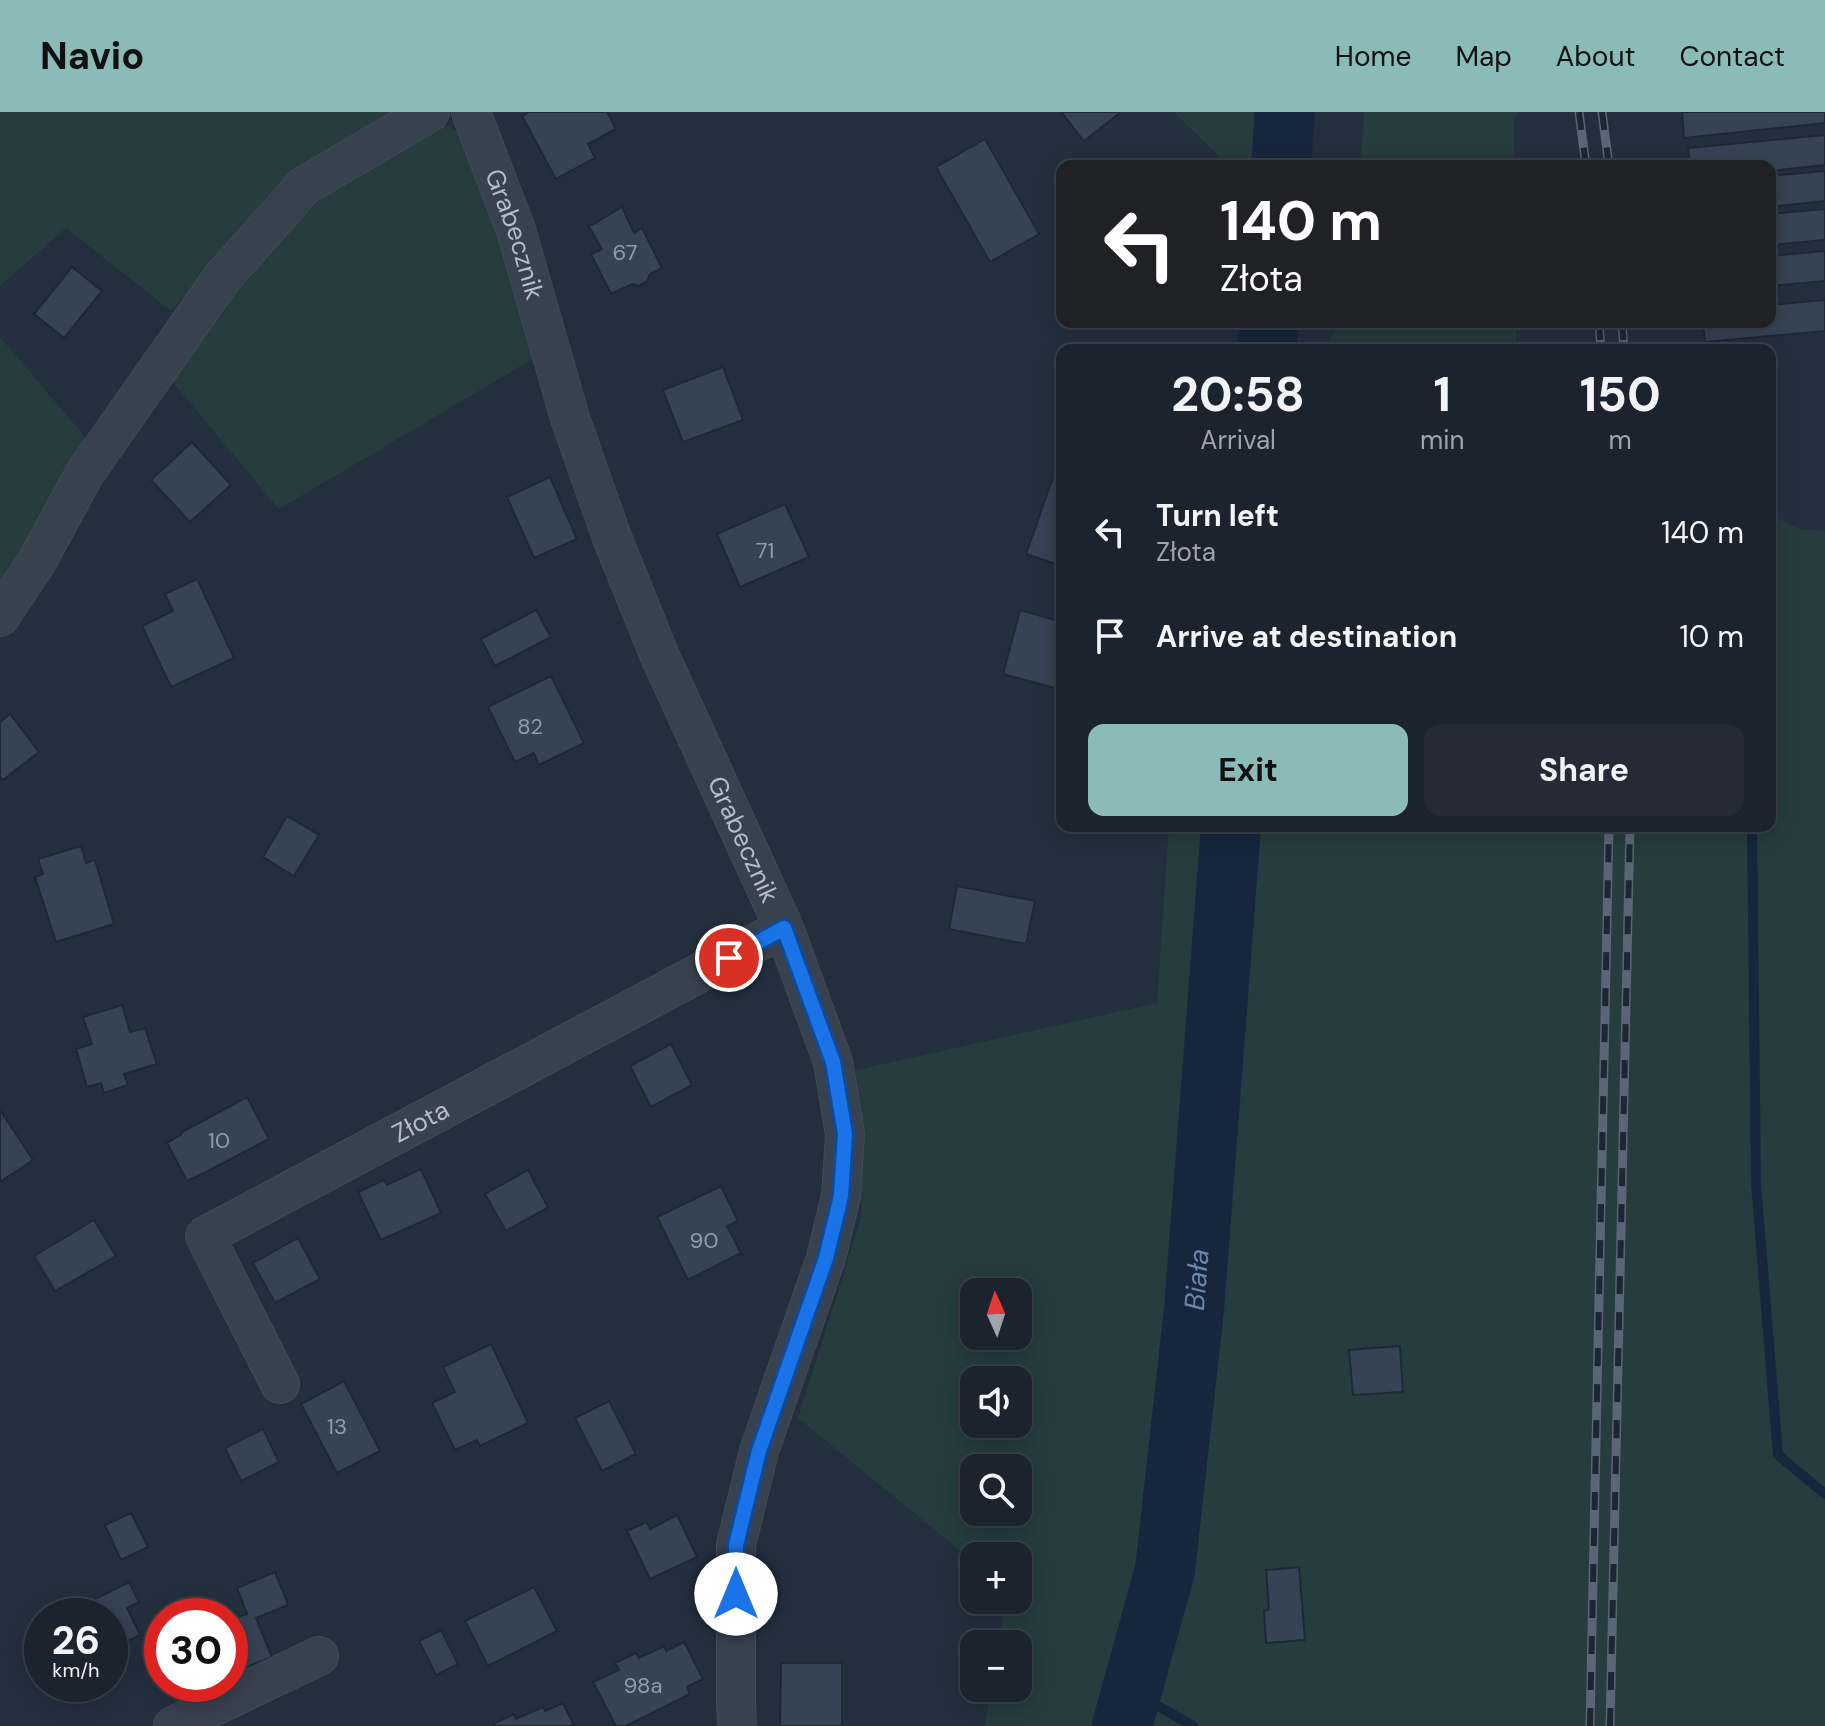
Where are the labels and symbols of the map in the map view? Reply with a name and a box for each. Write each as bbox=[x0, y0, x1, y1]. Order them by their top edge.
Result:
street label: Grabecznik bbox=[477, 164, 552, 303]
house number: 67 bbox=[613, 238, 638, 267]
house number: 71 bbox=[756, 536, 774, 565]
house number: 82 bbox=[517, 712, 543, 741]
street label: Grabecznik bbox=[700, 771, 787, 908]
pin bbox=[695, 924, 763, 992]
street label: Złota bbox=[386, 1092, 455, 1150]
house number: 10 bbox=[208, 1126, 230, 1155]
house number: 90 bbox=[690, 1226, 718, 1255]
water label: Biała bbox=[1175, 1247, 1217, 1312]
north arrow bbox=[960, 1278, 1032, 1350]
house number: 13 bbox=[327, 1412, 347, 1441]
position arrow bbox=[694, 1552, 778, 1636]
speed limit sign: 30 bbox=[144, 1598, 248, 1702]
house number: 98a bbox=[624, 1671, 662, 1700]

